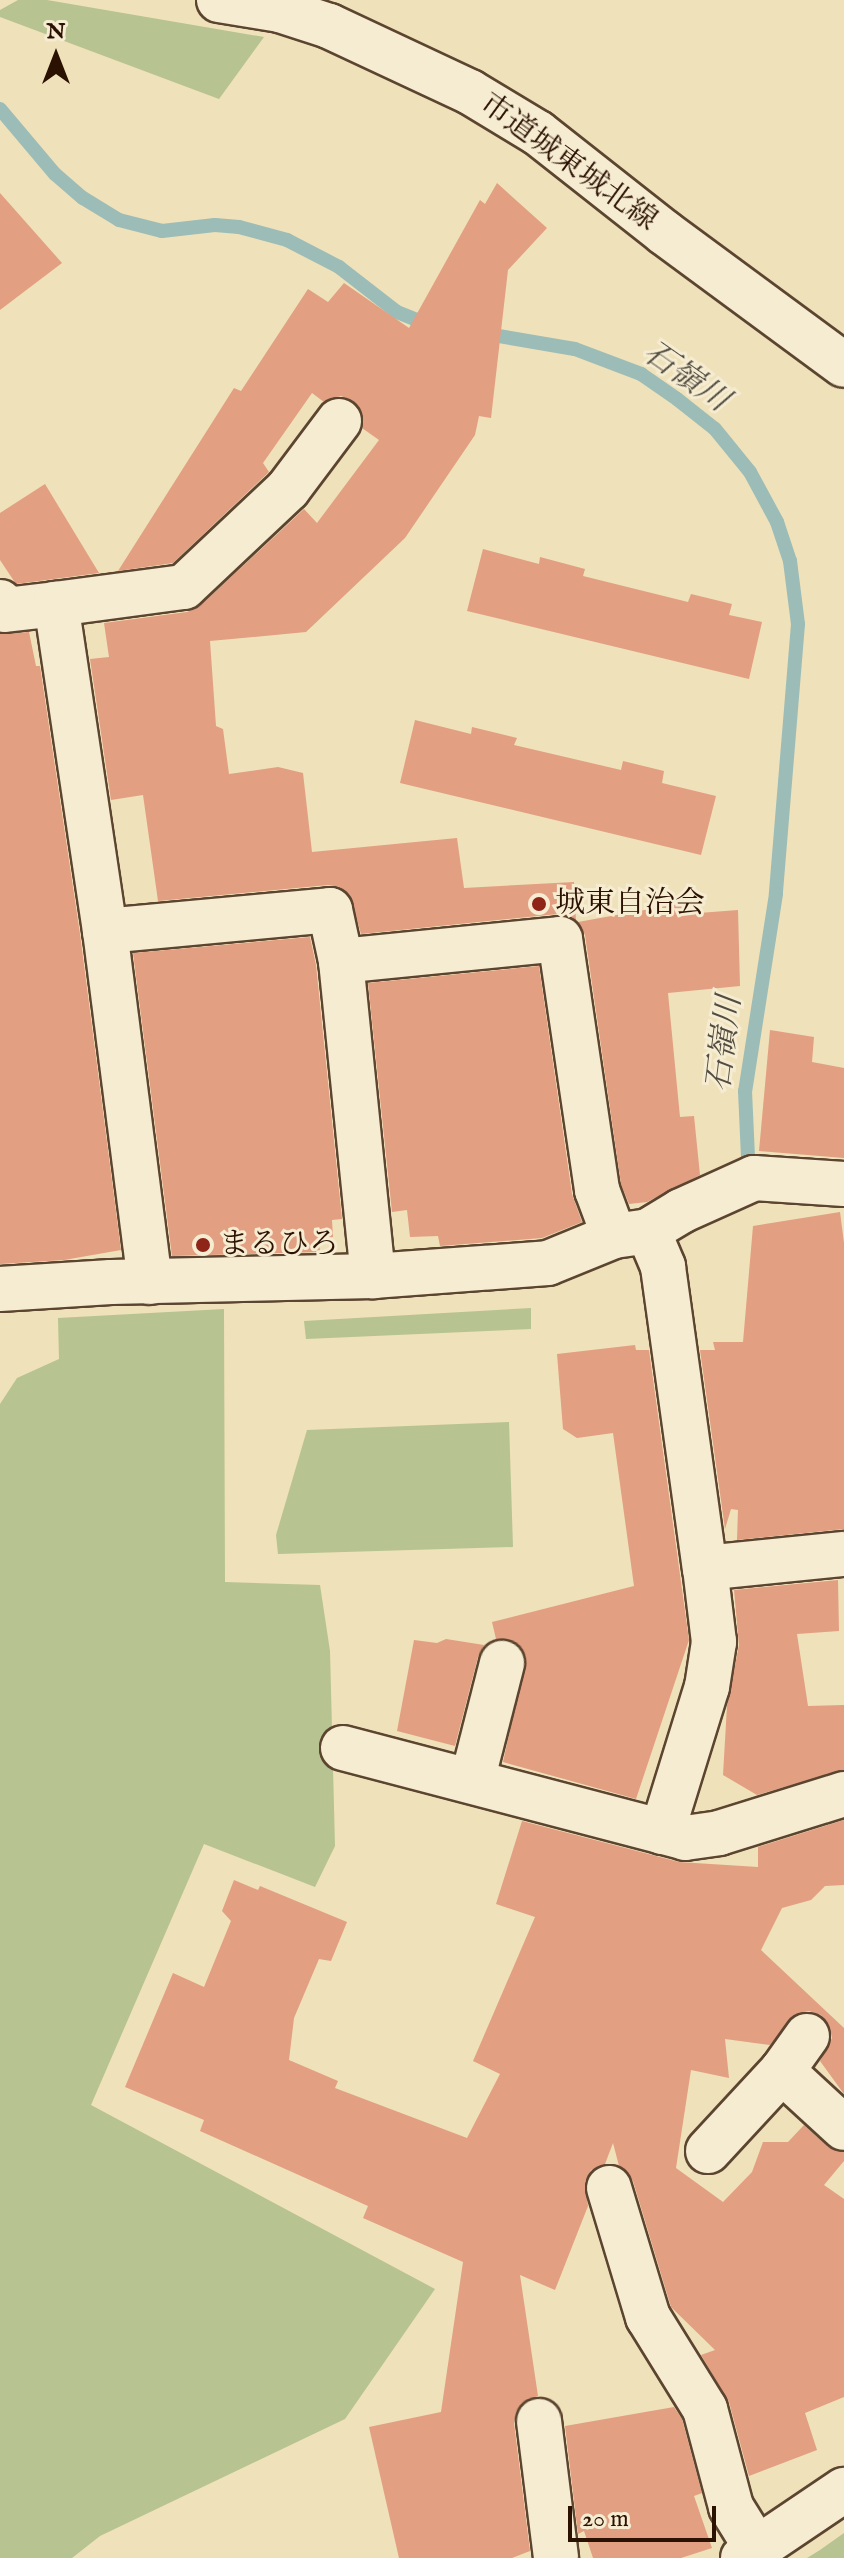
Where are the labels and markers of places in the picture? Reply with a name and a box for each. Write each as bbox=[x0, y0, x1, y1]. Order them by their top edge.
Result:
place label: 城東自治会 bbox=[555, 886, 705, 922]
marker: 城東自治会 bbox=[530, 895, 548, 913]
place label: まるひろ bbox=[219, 1227, 339, 1263]
marker: まるひろ bbox=[194, 1236, 212, 1254]

